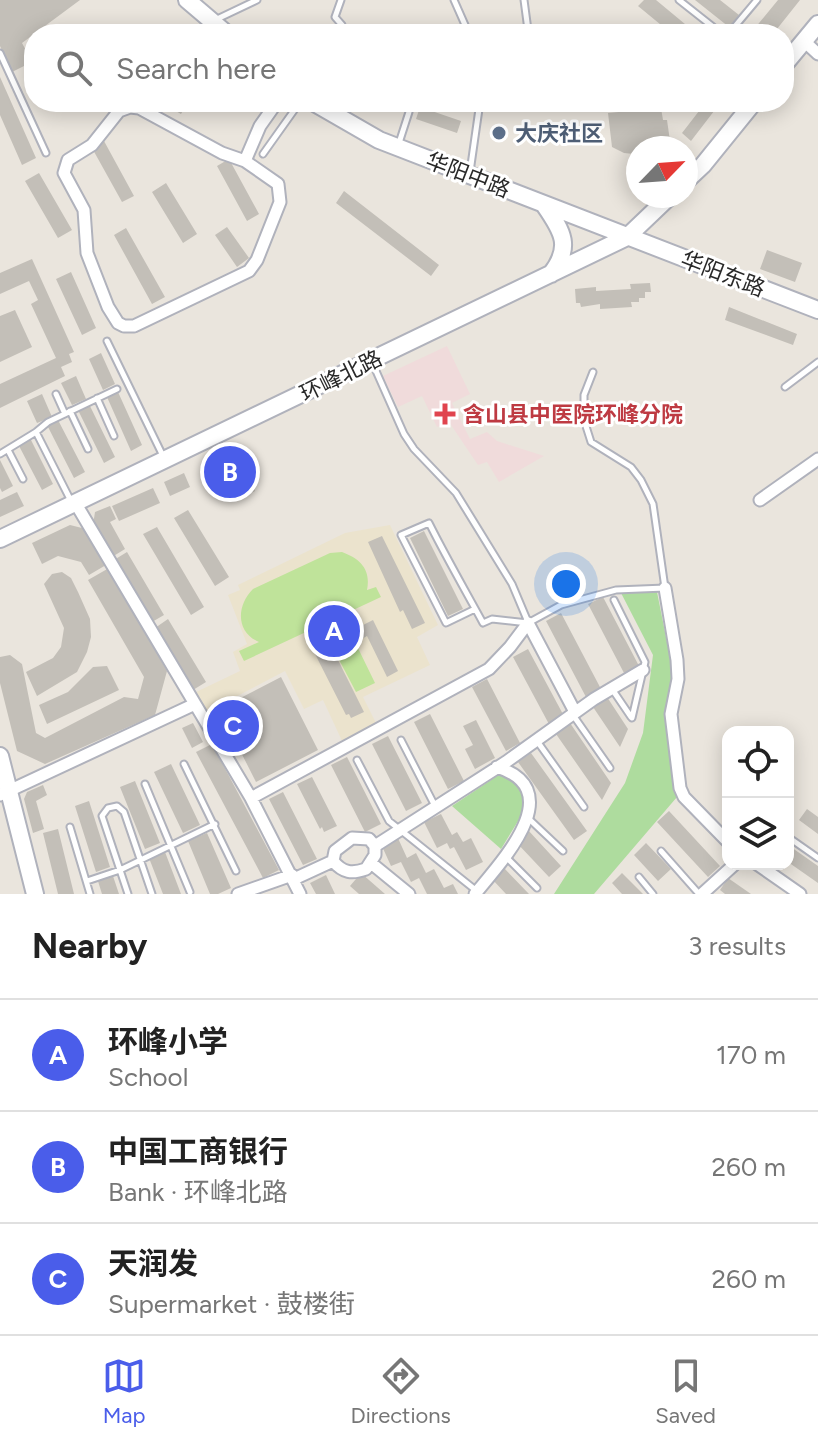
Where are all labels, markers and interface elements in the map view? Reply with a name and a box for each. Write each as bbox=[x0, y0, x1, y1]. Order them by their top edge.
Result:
search box bbox=[24, 24, 794, 112]
icon: search bbox=[52, 46, 96, 90]
text: Search here bbox=[116, 50, 276, 87]
place label: 大庆社区 bbox=[515, 120, 603, 147]
marker: 大庆社区 bbox=[490, 124, 508, 142]
north arrow bbox=[626, 136, 698, 208]
street label: 华阳中路 bbox=[422, 147, 514, 203]
street label: 华阳东路 bbox=[677, 246, 769, 302]
street label: 环峰北路 bbox=[296, 345, 386, 407]
place label: 含山县中医院环峰分院 bbox=[463, 401, 683, 428]
marker: 含山县中医院环峰分院 bbox=[434, 403, 456, 425]
pin: B bbox=[204, 442, 256, 502]
your location bbox=[546, 564, 586, 604]
pin: A bbox=[308, 601, 360, 661]
pin: C bbox=[207, 696, 259, 756]
map controls bbox=[722, 726, 794, 870]
button: locate bbox=[722, 726, 794, 798]
button: layers bbox=[722, 798, 794, 870]
text: Nearby bbox=[32, 926, 147, 967]
text: 3 results bbox=[688, 930, 786, 962]
text: 环峰小学 bbox=[108, 1023, 228, 1060]
text: A bbox=[49, 1039, 67, 1071]
text: 170 m bbox=[716, 1039, 786, 1071]
text: School bbox=[108, 1061, 188, 1093]
text: 中国工商银行 bbox=[108, 1133, 288, 1170]
text: B bbox=[50, 1151, 66, 1183]
text: 260 m bbox=[712, 1151, 786, 1183]
text: Bank · 环峰北路 bbox=[108, 1176, 288, 1208]
text: 天润发 bbox=[108, 1245, 198, 1282]
text: C bbox=[49, 1263, 67, 1295]
text: 260 m bbox=[712, 1263, 786, 1295]
text: Supermarket · 鼓楼街 bbox=[108, 1288, 355, 1320]
tab: Map bbox=[102, 1354, 146, 1429]
tab: Directions bbox=[351, 1354, 451, 1429]
tab: Saved bbox=[655, 1354, 716, 1429]

